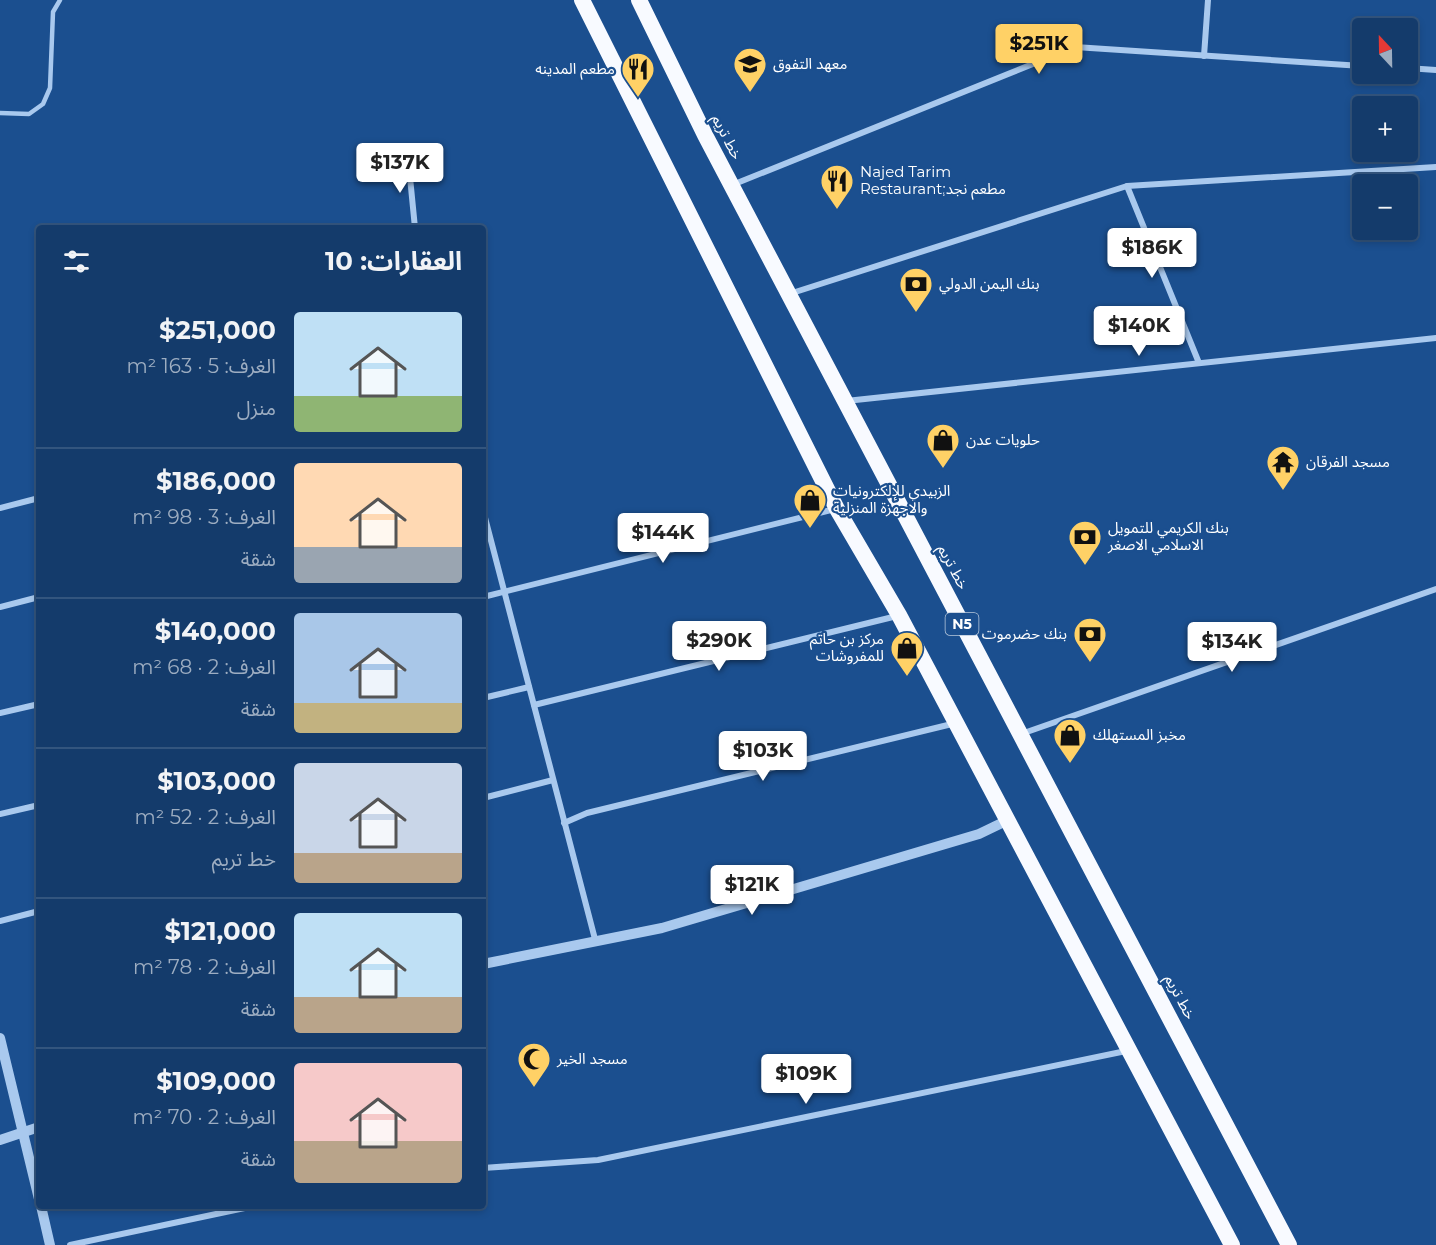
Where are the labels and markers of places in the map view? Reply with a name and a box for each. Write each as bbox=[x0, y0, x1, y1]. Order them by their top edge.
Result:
pin: $251K bbox=[997, 24, 1081, 75]
school or university icon: معهد التفوق bbox=[732, 46, 768, 93]
restaurant icon: مطعم المدينه bbox=[620, 51, 656, 98]
place label: معهد التفوق bbox=[773, 54, 847, 73]
place label: مطعم المدينه bbox=[535, 59, 615, 80]
pin: $137K bbox=[358, 143, 442, 194]
place label: Najed Tarim Restaurant;مطعم نجد bbox=[860, 162, 1006, 200]
restaurant icon: Najed Tarim Restaurant;مطعم نجد bbox=[819, 163, 855, 210]
pin: $186K bbox=[1110, 228, 1194, 279]
bank icon: بنك اليمن الدولي bbox=[898, 266, 934, 313]
place label: بنك اليمن الدولي bbox=[939, 274, 1040, 295]
pin: $140K bbox=[1097, 306, 1181, 357]
shop icon: حلويات عدن bbox=[925, 422, 961, 469]
place label: حلويات عدن bbox=[966, 430, 1040, 449]
temple icon: مسجد الفرقان bbox=[1265, 444, 1301, 491]
place label: مسجد الفرقان bbox=[1306, 452, 1390, 471]
place label: الزبيدي للإلكترونيات والاجهزة المنزلية bbox=[833, 481, 950, 517]
shop icon: الزبيدي للإلكترونيات والاجهزة المنزلية bbox=[792, 482, 828, 529]
pin: $144K bbox=[621, 513, 705, 564]
place label: بنك الكريمي للتمويل الاسلامي الاصغر bbox=[1107, 518, 1229, 556]
bank icon: بنك الكريمي للتمويل الاسلامي الاصغر bbox=[1067, 519, 1103, 566]
bank icon: بنك حضرموت bbox=[1072, 616, 1108, 663]
pin: $290K bbox=[677, 621, 761, 672]
pin: $134K bbox=[1190, 622, 1274, 673]
place label: بنك حضرموت bbox=[982, 624, 1067, 643]
place label: مركز بن حاتم للمفروشات bbox=[810, 629, 884, 665]
shop icon: مركز بن حاتم للمفروشات bbox=[889, 630, 925, 677]
shop icon: مخبز المستهلك bbox=[1052, 717, 1088, 764]
place label: مخبز المستهلك bbox=[1093, 725, 1186, 744]
pin: $103K bbox=[721, 731, 805, 782]
pin: $121K bbox=[710, 865, 794, 916]
mosque icon: مسجد الخير bbox=[516, 1041, 552, 1088]
place label: مسجد الخير bbox=[556, 1049, 628, 1068]
pin: $109K bbox=[764, 1054, 848, 1105]

